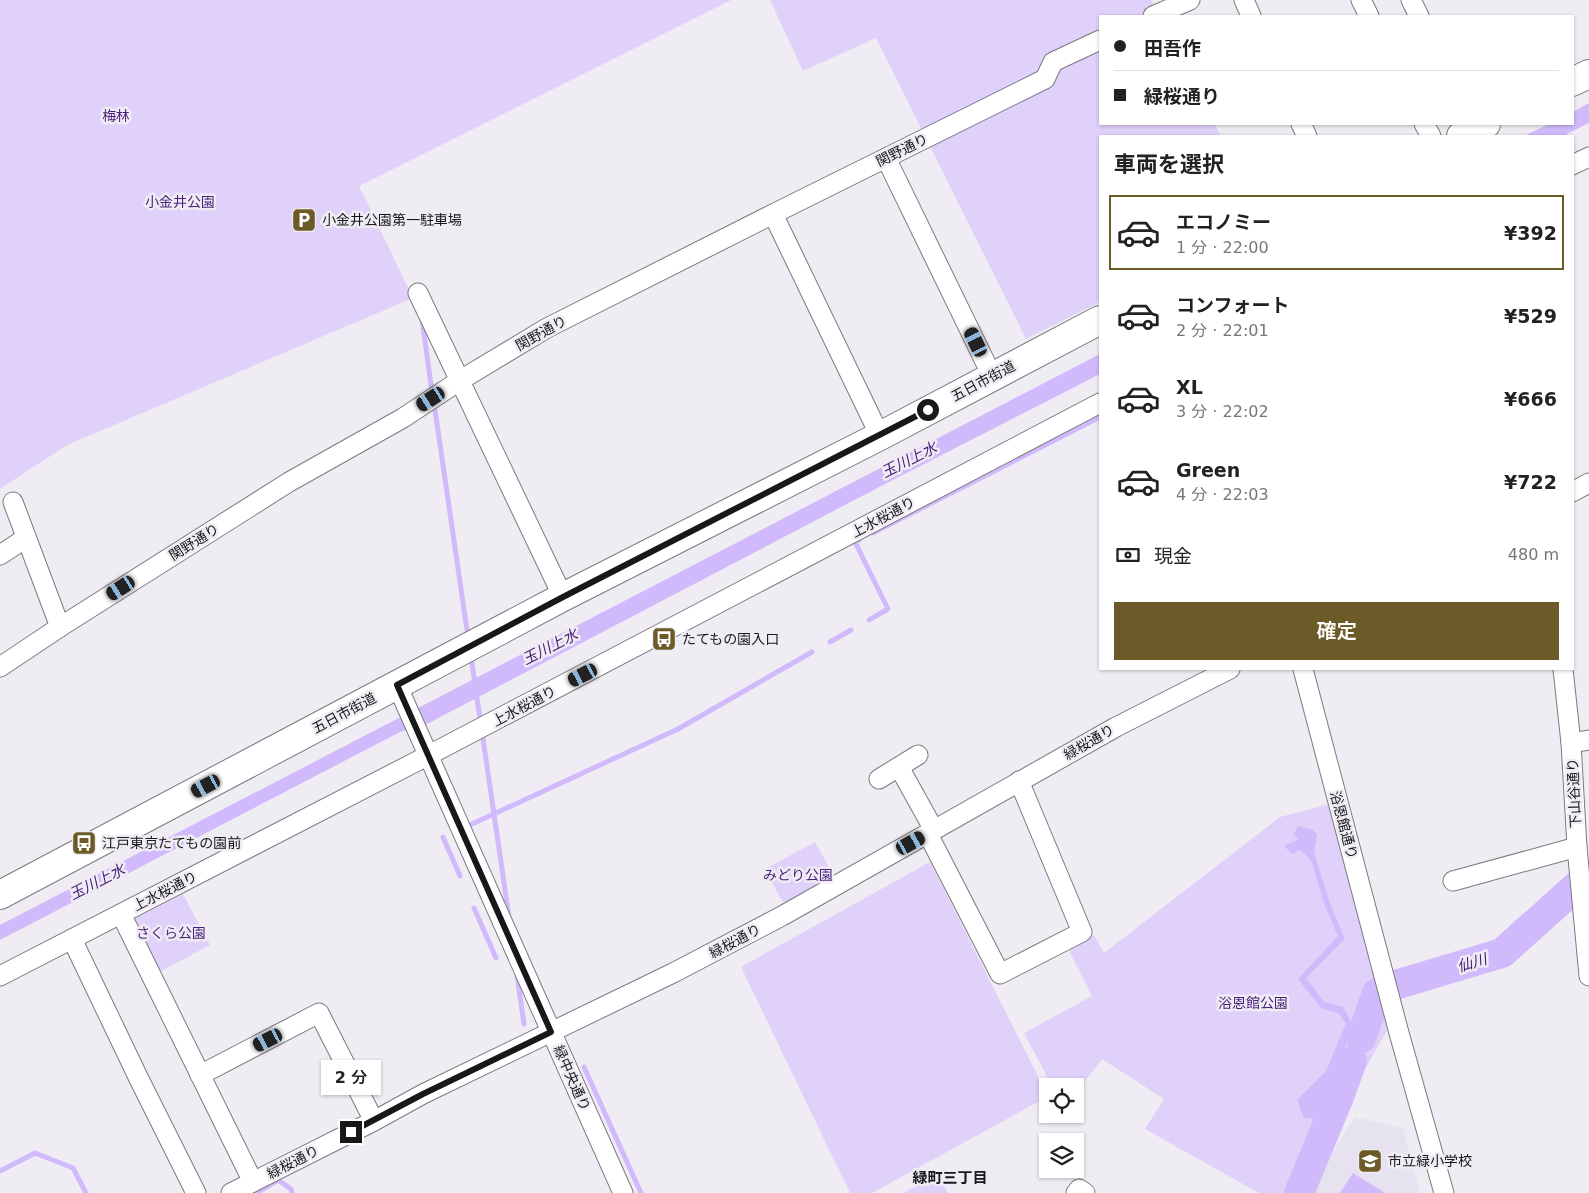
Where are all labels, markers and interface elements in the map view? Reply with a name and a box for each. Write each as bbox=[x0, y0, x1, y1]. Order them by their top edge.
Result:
text: 田吾作 bbox=[1144, 37, 1201, 59]
text: 緑桜通り bbox=[1144, 85, 1220, 107]
park label: 梅林 bbox=[102, 108, 130, 124]
street label: 関野通り bbox=[873, 131, 931, 169]
text: 車両を選択 bbox=[1114, 152, 1224, 177]
park label: 小金井公園 bbox=[145, 194, 215, 210]
parking icon: 小金井公園第一駐車場 bbox=[291, 207, 317, 233]
icon: car bbox=[1116, 210, 1161, 255]
text: エコノミー bbox=[1176, 211, 1271, 233]
place label: 小金井公園第一駐車場 bbox=[322, 212, 462, 228]
text: ¥392 bbox=[1504, 222, 1557, 244]
text: 1 分 · 22:00 bbox=[1176, 238, 1269, 257]
icon: car bbox=[1116, 293, 1161, 338]
text: コンフォート bbox=[1176, 294, 1289, 316]
text: ¥529 bbox=[1504, 305, 1557, 327]
street label: 関野通り bbox=[513, 312, 569, 354]
text: 2 分 · 22:01 bbox=[1176, 321, 1269, 340]
car bbox=[962, 325, 989, 359]
street label: 五日市街道 bbox=[948, 358, 1018, 404]
icon: car bbox=[1116, 376, 1161, 421]
text: XL bbox=[1176, 376, 1203, 398]
car bbox=[414, 385, 447, 413]
text: ¥666 bbox=[1504, 388, 1557, 410]
route start bbox=[917, 399, 939, 421]
text: 3 分 · 22:02 bbox=[1176, 402, 1269, 421]
water label: 玉川上水 bbox=[878, 437, 942, 482]
icon: car bbox=[1116, 459, 1161, 504]
text: Green bbox=[1176, 459, 1240, 481]
text: ¥722 bbox=[1504, 471, 1557, 493]
text: 4 分 · 22:03 bbox=[1176, 485, 1269, 504]
street label: 上水桜通り bbox=[848, 494, 918, 540]
street label: 関野通り bbox=[166, 520, 222, 564]
icon: cash bbox=[1114, 541, 1142, 569]
text: 現金 bbox=[1154, 545, 1192, 567]
text: 480 m bbox=[1508, 545, 1559, 564]
car bbox=[104, 574, 137, 602]
button: 確定 bbox=[1114, 602, 1559, 660]
water label: 玉川上水 bbox=[519, 624, 583, 669]
bus stop icon: たてもの園入口 bbox=[651, 626, 677, 652]
place label: たてもの園入口 bbox=[682, 631, 779, 647]
car bbox=[566, 662, 599, 688]
street label: 上水桜通り bbox=[489, 683, 559, 729]
street label: 五日市街道 bbox=[309, 690, 379, 736]
street label: 緑桜通り bbox=[1061, 721, 1117, 763]
street label: 下山谷通り bbox=[1564, 758, 1584, 828]
car bbox=[189, 772, 222, 800]
street label: 浴恩館通り bbox=[1327, 789, 1361, 861]
car bbox=[894, 829, 927, 857]
bus stop icon: 江戸東京たてもの園前 bbox=[71, 830, 97, 856]
place label: 江戸東京たてもの園前 bbox=[102, 835, 241, 851]
water label: 玉川上水 bbox=[66, 859, 130, 904]
park label: みどり公園 bbox=[763, 867, 833, 883]
street label: 上水桜通り bbox=[130, 868, 200, 914]
street label: 緑桜通り bbox=[707, 921, 763, 961]
park label: さくら公園 bbox=[136, 925, 206, 941]
water label: 仙川 bbox=[1455, 949, 1491, 976]
park label: 浴恩館公園 bbox=[1218, 995, 1288, 1011]
car bbox=[251, 1027, 284, 1053]
street label: 緑中央通り bbox=[550, 1043, 594, 1113]
callout: 2 分 bbox=[321, 1060, 381, 1094]
text: 2 分 bbox=[335, 1068, 367, 1087]
map controls bbox=[1039, 1078, 1084, 1178]
button: locate bbox=[1039, 1078, 1084, 1123]
route end bbox=[340, 1121, 362, 1143]
button: layers bbox=[1039, 1133, 1084, 1178]
street label: 緑桜通り bbox=[264, 1142, 322, 1182]
school or university icon: 市立緑小学校 bbox=[1357, 1148, 1383, 1174]
place label: 市立緑小学校 bbox=[1388, 1153, 1472, 1169]
district label: 緑町三丁目 bbox=[912, 1169, 988, 1187]

